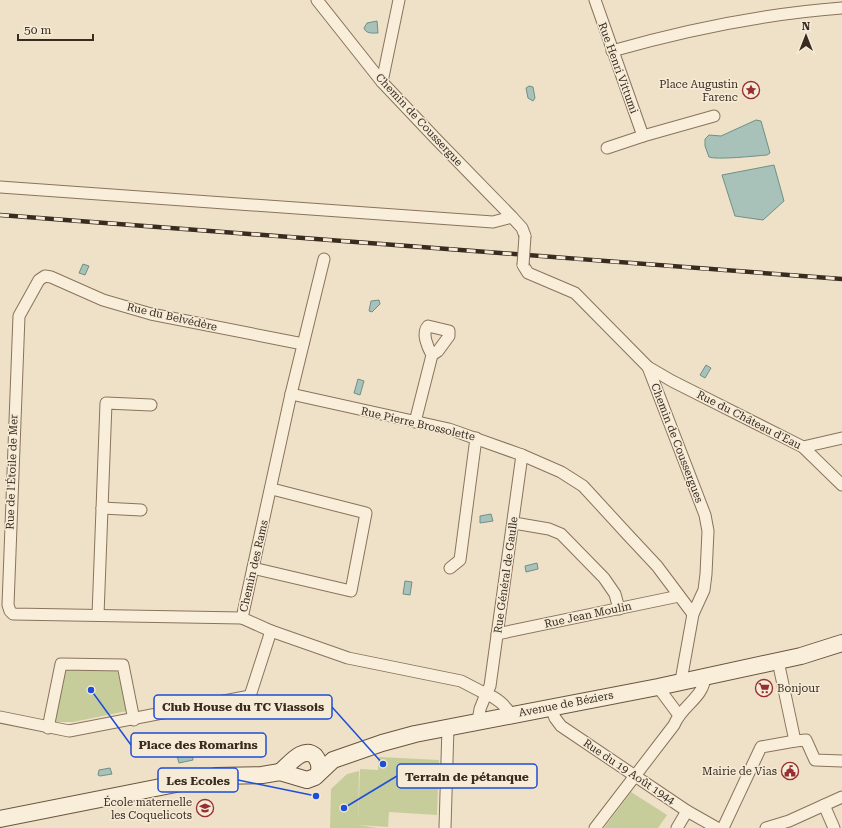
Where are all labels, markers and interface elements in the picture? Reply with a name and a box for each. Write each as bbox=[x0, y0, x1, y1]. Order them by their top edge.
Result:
scale bar bbox=[18, 16, 93, 42]
north arrow bbox=[786, 16, 826, 56]
text: N bbox=[802, 20, 811, 33]
street label: Rue Henri Vittumi bbox=[595, 21, 641, 116]
text: 50 m bbox=[24, 23, 51, 37]
street label: Chemin de Coussergue bbox=[373, 71, 465, 169]
place label: Place Augustin Farenc bbox=[659, 78, 738, 104]
place icon: Place Augustin Farenc bbox=[741, 80, 761, 100]
street label: Rue du Belvédère bbox=[126, 300, 218, 334]
street label: Chemin de Coussergues bbox=[648, 381, 706, 505]
street label: Rue du Château d'Eau bbox=[695, 388, 804, 452]
street label: Rue Pierre Brossolette bbox=[360, 405, 476, 443]
street label: Rue de l'Étoile de Mer bbox=[2, 414, 21, 530]
street label: Rue Général de Gaulle bbox=[491, 516, 521, 634]
street label: Chemin des Rams bbox=[237, 519, 271, 613]
street label: Rue Jean Moulin bbox=[543, 599, 633, 631]
supermarket icon: Bonjour bbox=[754, 678, 774, 698]
place label: Bonjour bbox=[777, 682, 820, 695]
street label: Avenue de Béziers bbox=[518, 688, 614, 720]
callout: Club House du TC Viassois bbox=[154, 695, 332, 719]
text: Club House du TC Viassois bbox=[162, 700, 324, 714]
callout: Place des Romarins bbox=[131, 733, 266, 757]
street label: Rue du 19 Août 1944 bbox=[581, 736, 678, 808]
text: Place des Romarins bbox=[138, 738, 258, 752]
public building icon: Mairie de Vias bbox=[780, 761, 800, 781]
callout: Terrain de pétanque bbox=[397, 764, 537, 788]
place label: Mairie de Vias bbox=[702, 765, 777, 778]
callout: Les Ecoles bbox=[158, 768, 238, 792]
text: Terrain de pétanque bbox=[405, 770, 529, 784]
text: Les Ecoles bbox=[166, 774, 230, 788]
place label: École maternelle les Coquelicots bbox=[103, 795, 192, 822]
school or university icon: École maternelle les Coquelicots bbox=[195, 798, 215, 818]

